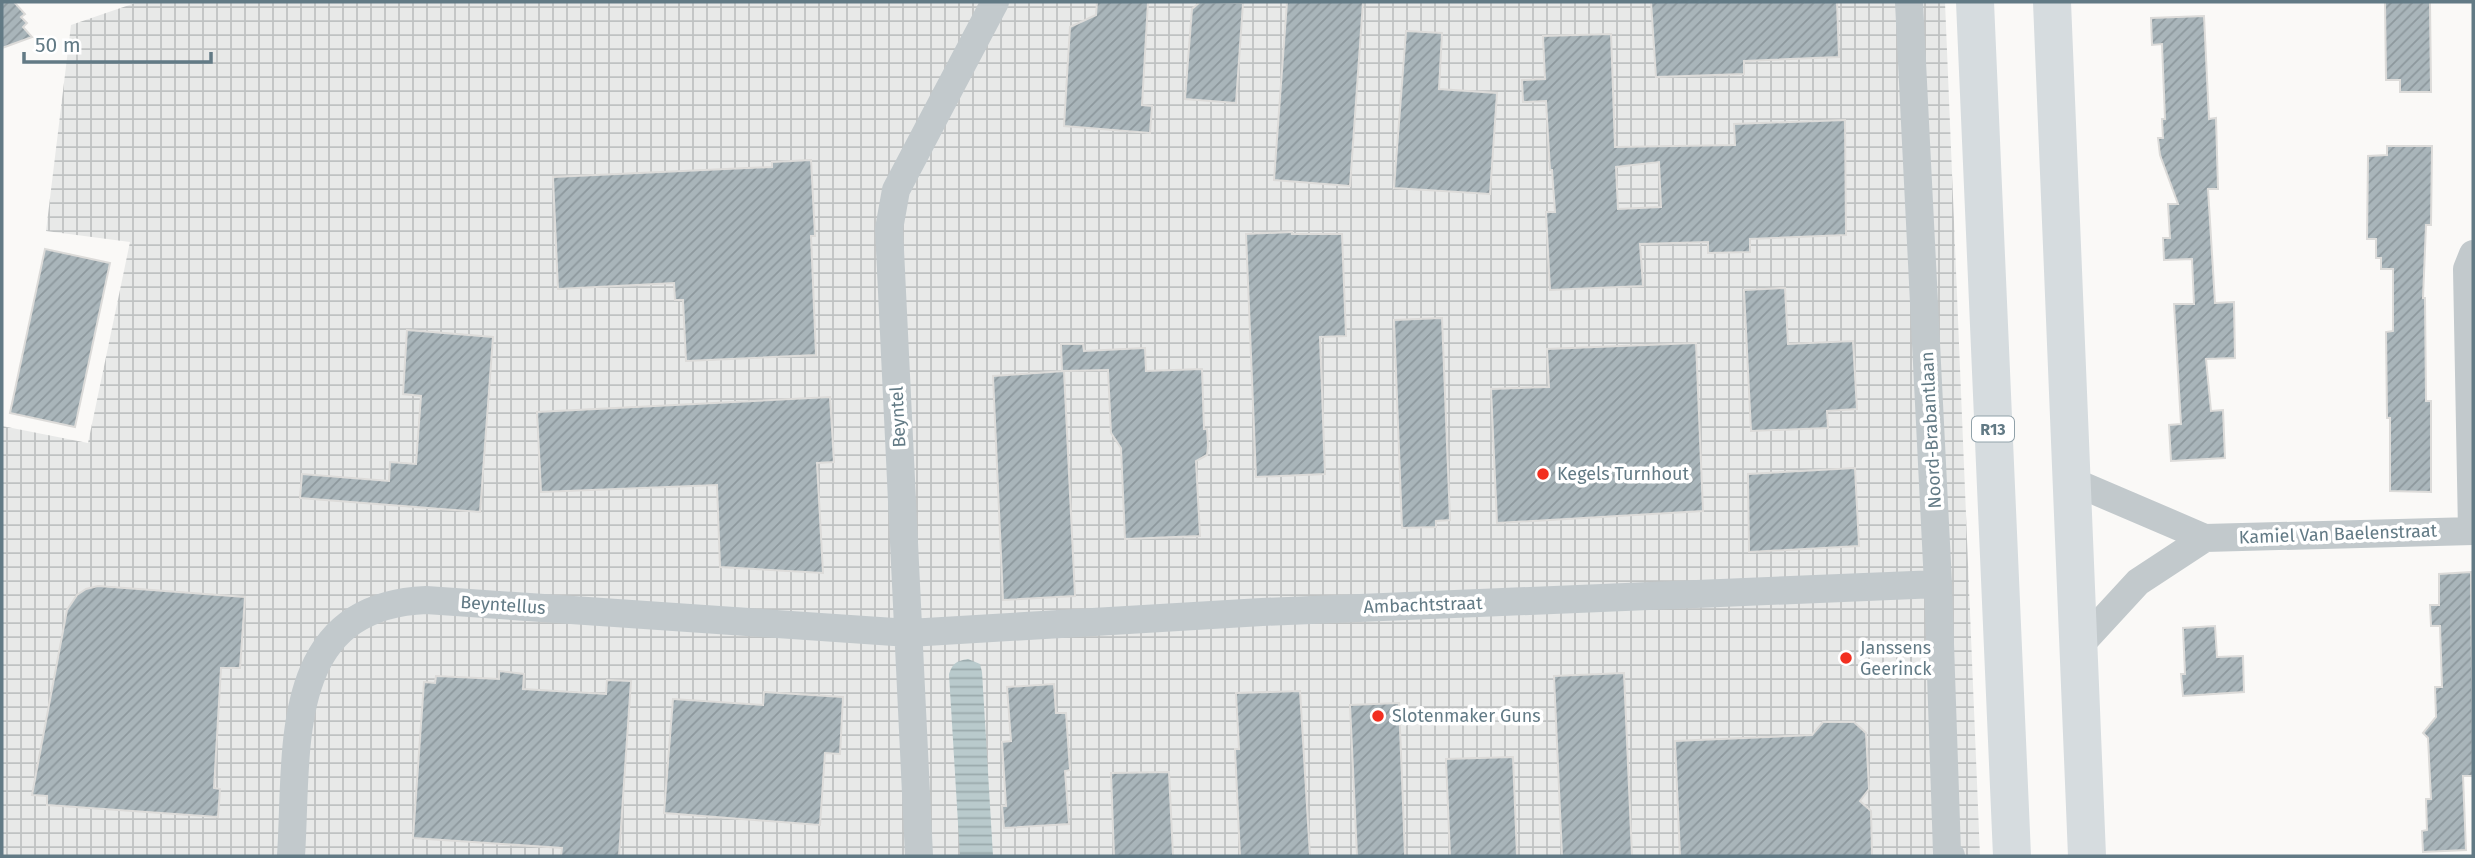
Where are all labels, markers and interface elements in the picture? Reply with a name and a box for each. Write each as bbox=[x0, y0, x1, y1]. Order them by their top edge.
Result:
scale bar bbox=[24, 21, 212, 65]
text: 50 m bbox=[35, 32, 81, 58]
street label: Noord-Brabantlaan bbox=[1916, 351, 1946, 509]
street label: Beyntel bbox=[885, 386, 911, 448]
road number: R13 bbox=[1972, 416, 2014, 442]
place label: Kegels Turnhout bbox=[1557, 463, 1690, 485]
marker: Kegels Turnhout bbox=[1535, 466, 1551, 482]
street label: Kamiel Van Baelenstraat bbox=[2239, 520, 2438, 548]
street label: Beyntellus bbox=[460, 591, 546, 619]
street label: Ambachtstraat bbox=[1363, 592, 1483, 618]
place label: Janssens Geerinck bbox=[1860, 637, 1932, 680]
marker: Janssens Geerinck bbox=[1838, 650, 1854, 666]
place label: Slotenmaker Guns bbox=[1392, 705, 1541, 727]
marker: Slotenmaker Guns bbox=[1370, 708, 1386, 724]

